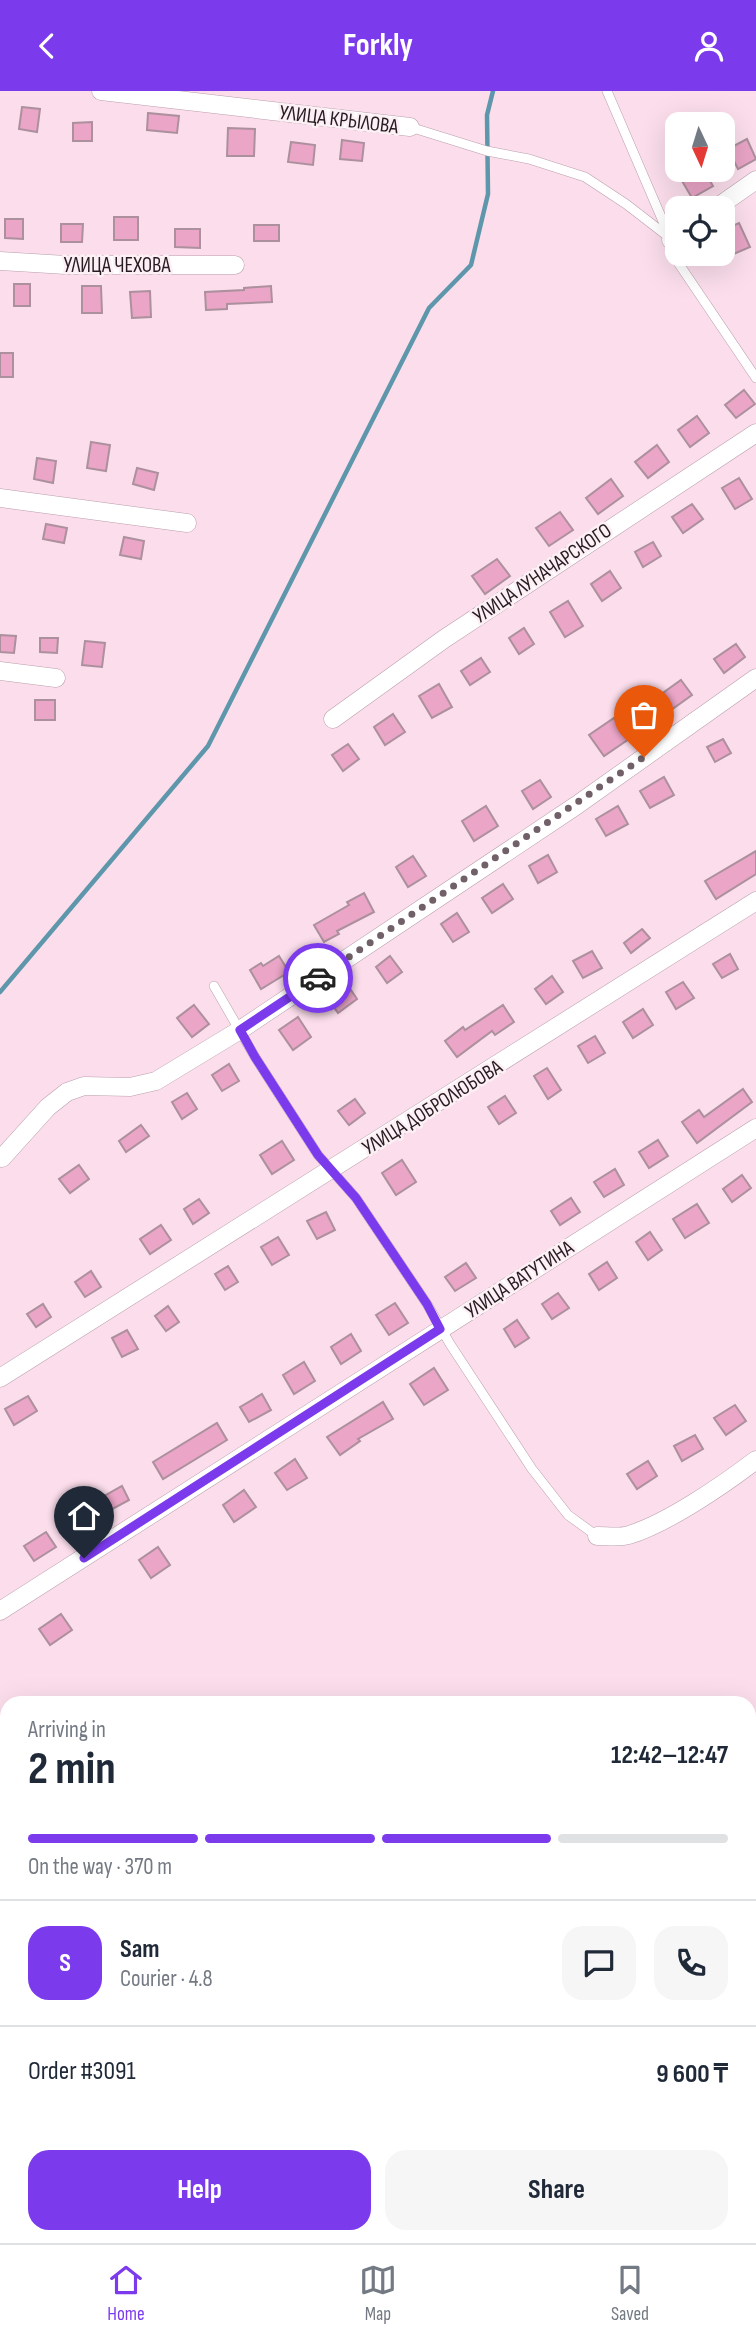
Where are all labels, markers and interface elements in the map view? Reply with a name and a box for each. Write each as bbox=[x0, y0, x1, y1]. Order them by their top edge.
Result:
text: Forkly bbox=[343, 26, 413, 65]
icon: back bbox=[28, 27, 66, 65]
icon: person bbox=[690, 27, 728, 65]
street label: УЛИЦА КРЫЛОВА bbox=[278, 100, 401, 139]
north arrow bbox=[665, 112, 735, 182]
map controls bbox=[665, 112, 735, 266]
button: locate bbox=[665, 196, 735, 266]
street label: УЛИЦА ЧЕХОВА bbox=[64, 253, 171, 278]
street label: УЛИЦА ЛУНАЧАРСКОГО bbox=[468, 518, 616, 629]
pin bbox=[614, 685, 674, 757]
icon: bag bbox=[625, 696, 663, 734]
courier bbox=[283, 943, 353, 1013]
icon: car bbox=[299, 959, 337, 997]
street label: УЛИЦА ДОБРОЛЮБОВА bbox=[358, 1054, 508, 1160]
street label: УЛИЦА ВАТУТИНА bbox=[460, 1235, 579, 1324]
pin bbox=[54, 1486, 114, 1558]
icon: home bbox=[65, 1497, 103, 1535]
text: Arriving in bbox=[28, 1716, 106, 1744]
text: 12:42–12:47 bbox=[611, 1740, 728, 1771]
text: 2 min bbox=[28, 1742, 116, 1797]
text: On the way · 370 m bbox=[28, 1853, 172, 1881]
button: chat bbox=[562, 1926, 636, 2000]
button: phone bbox=[654, 1926, 728, 2000]
text: Sam bbox=[120, 1934, 160, 1965]
text: S bbox=[59, 1948, 71, 1979]
text: Courier · 4.8 bbox=[120, 1965, 213, 1993]
text: Order #3091 bbox=[28, 2056, 136, 2087]
text: 9 600 ₸ bbox=[656, 2059, 728, 2090]
button: Help bbox=[28, 2150, 371, 2230]
button: Share bbox=[385, 2150, 728, 2230]
tab: Home bbox=[107, 2261, 145, 2326]
tab: Map bbox=[359, 2261, 397, 2326]
tab: Saved bbox=[611, 2261, 649, 2326]

